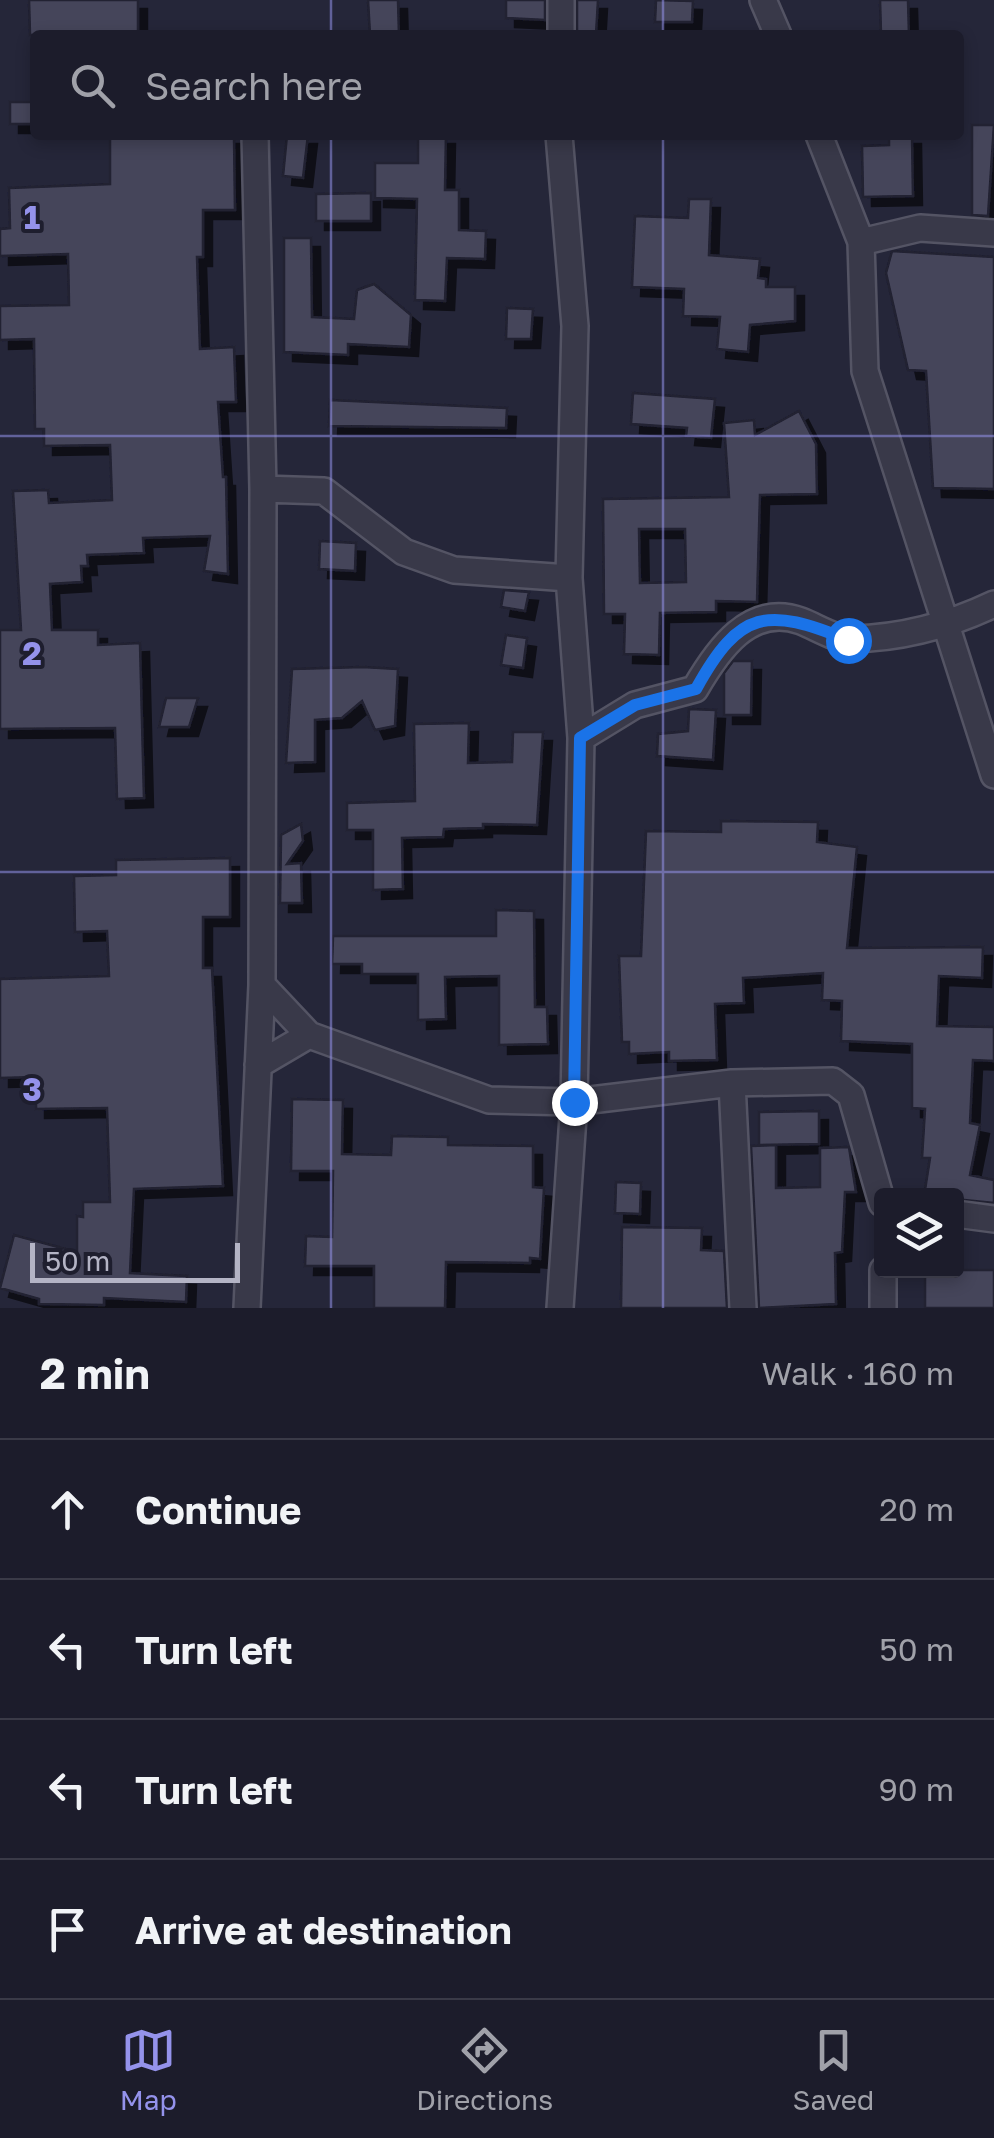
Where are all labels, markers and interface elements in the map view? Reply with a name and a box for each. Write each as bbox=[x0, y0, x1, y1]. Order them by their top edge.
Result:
search box bbox=[30, 30, 964, 140]
icon: search bbox=[65, 58, 120, 113]
text: Search here bbox=[145, 63, 363, 108]
text: 1 bbox=[24, 198, 40, 236]
route start bbox=[826, 618, 872, 664]
text: 2 bbox=[22, 634, 42, 672]
text: 3 bbox=[22, 1070, 42, 1108]
route end bbox=[552, 1080, 598, 1126]
map controls bbox=[874, 1188, 964, 1278]
button: layers bbox=[874, 1188, 964, 1278]
scale bar bbox=[30, 1238, 240, 1282]
text: 50 m bbox=[45, 1244, 110, 1277]
text: 2 min bbox=[40, 1348, 150, 1398]
text: Walk · 160 m bbox=[762, 1354, 954, 1392]
icon: ahead bbox=[40, 1482, 95, 1537]
text: Continue bbox=[135, 1487, 301, 1532]
text: 20 m bbox=[879, 1490, 954, 1528]
icon: left bbox=[40, 1622, 95, 1677]
text: Turn left bbox=[135, 1627, 293, 1672]
text: 50 m bbox=[879, 1630, 954, 1668]
icon: left bbox=[40, 1762, 95, 1817]
text: Turn left bbox=[135, 1767, 293, 1812]
text: 90 m bbox=[878, 1770, 954, 1808]
icon: arrive bbox=[40, 1902, 95, 1957]
text: Arrive at destination bbox=[135, 1907, 512, 1952]
tab: Map bbox=[120, 2023, 177, 2116]
tab: Directions bbox=[416, 2023, 553, 2116]
tab: Saved bbox=[792, 2023, 874, 2116]

